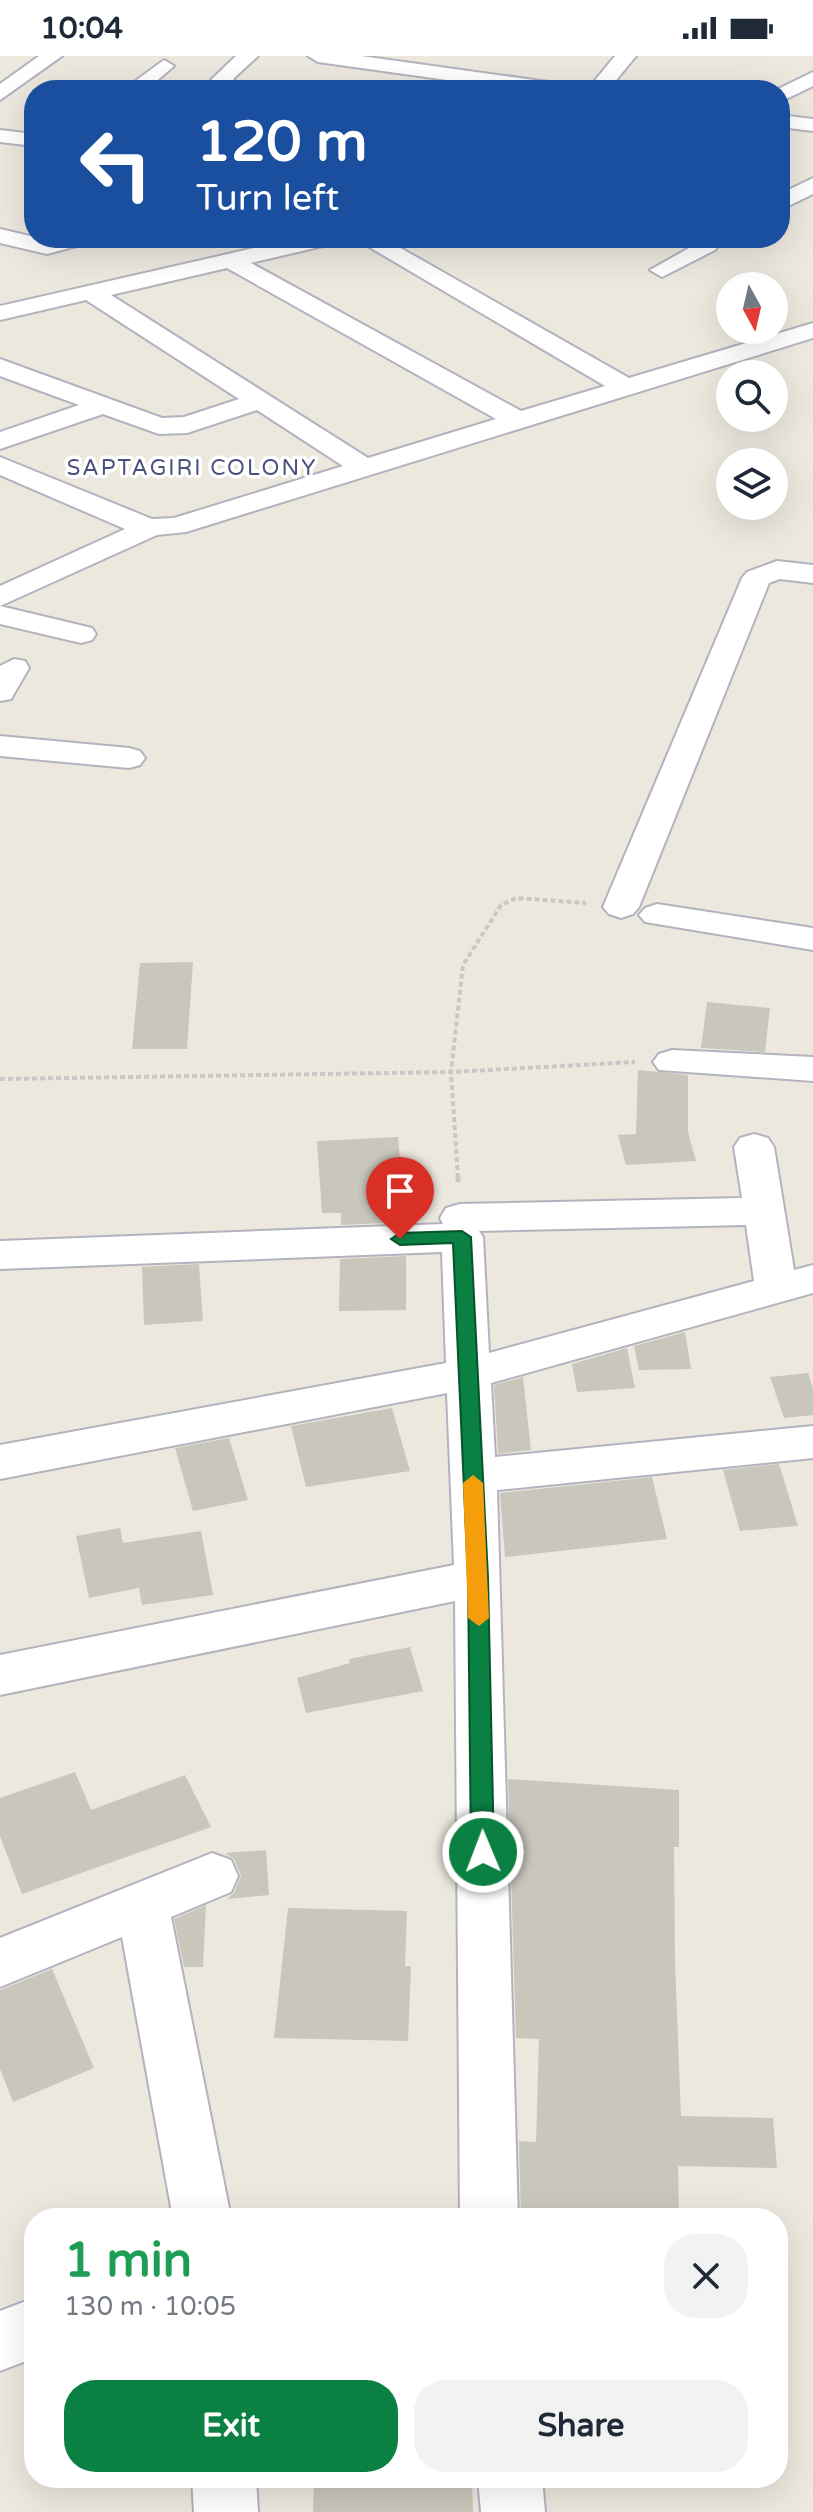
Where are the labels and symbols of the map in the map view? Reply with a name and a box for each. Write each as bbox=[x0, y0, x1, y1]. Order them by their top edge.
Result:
north arrow bbox=[716, 272, 788, 344]
district label: SAPTAGIRI COLONY bbox=[67, 455, 317, 481]
pin bbox=[366, 1157, 434, 1239]
position arrow bbox=[441, 1810, 525, 1894]

